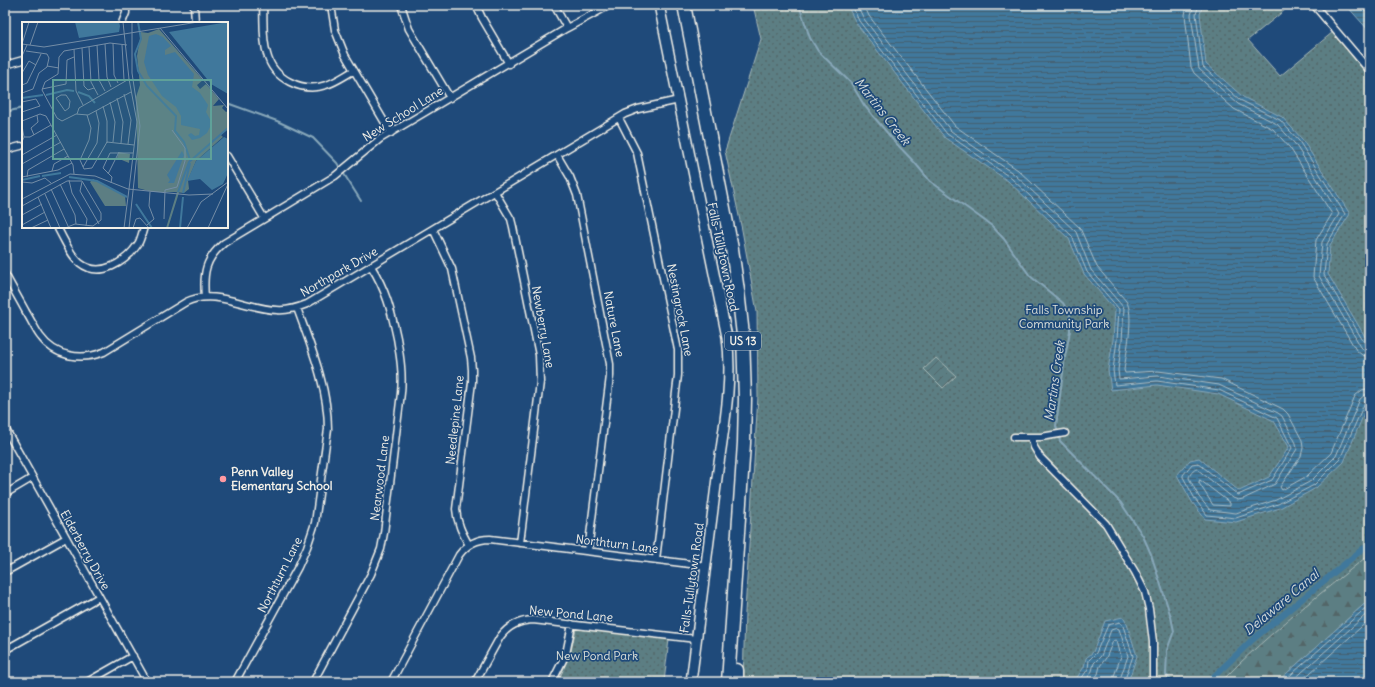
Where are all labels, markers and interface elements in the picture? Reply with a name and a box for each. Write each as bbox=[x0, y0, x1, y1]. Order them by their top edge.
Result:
inset map bbox=[22, 22, 228, 228]
water label: Martins Creek bbox=[851, 74, 915, 150]
street label: New School Lane bbox=[360, 83, 446, 144]
street label: Falls-Tullytown Road bbox=[705, 201, 742, 313]
street label: Northpark Drive bbox=[297, 243, 380, 300]
street label: Nestingrock Lane bbox=[664, 262, 697, 357]
street label: Newberry Lane bbox=[529, 285, 558, 369]
street label: Nature Lane bbox=[601, 290, 628, 358]
park label: Falls Township Community Park bbox=[1019, 302, 1109, 331]
road number: US 13 bbox=[725, 332, 761, 350]
water label: Martins Creek bbox=[1040, 338, 1069, 422]
street label: Needlepine Lane bbox=[442, 374, 467, 465]
street label: Nearwood Lane bbox=[367, 434, 392, 522]
place label: Penn Valley Elementary School bbox=[231, 464, 333, 494]
marker: Penn Valley Elementary School bbox=[218, 474, 228, 484]
street label: Elderberry Drive bbox=[57, 507, 114, 592]
street label: Falls-Tullytown Road bbox=[676, 522, 707, 634]
street label: Northturn Lane bbox=[575, 531, 659, 556]
street label: Northturn Lane bbox=[254, 534, 305, 615]
water label: Delaware Canal bbox=[1240, 565, 1324, 639]
street label: New Pond Lane bbox=[528, 602, 614, 625]
park label: New Pond Park bbox=[556, 648, 638, 663]

